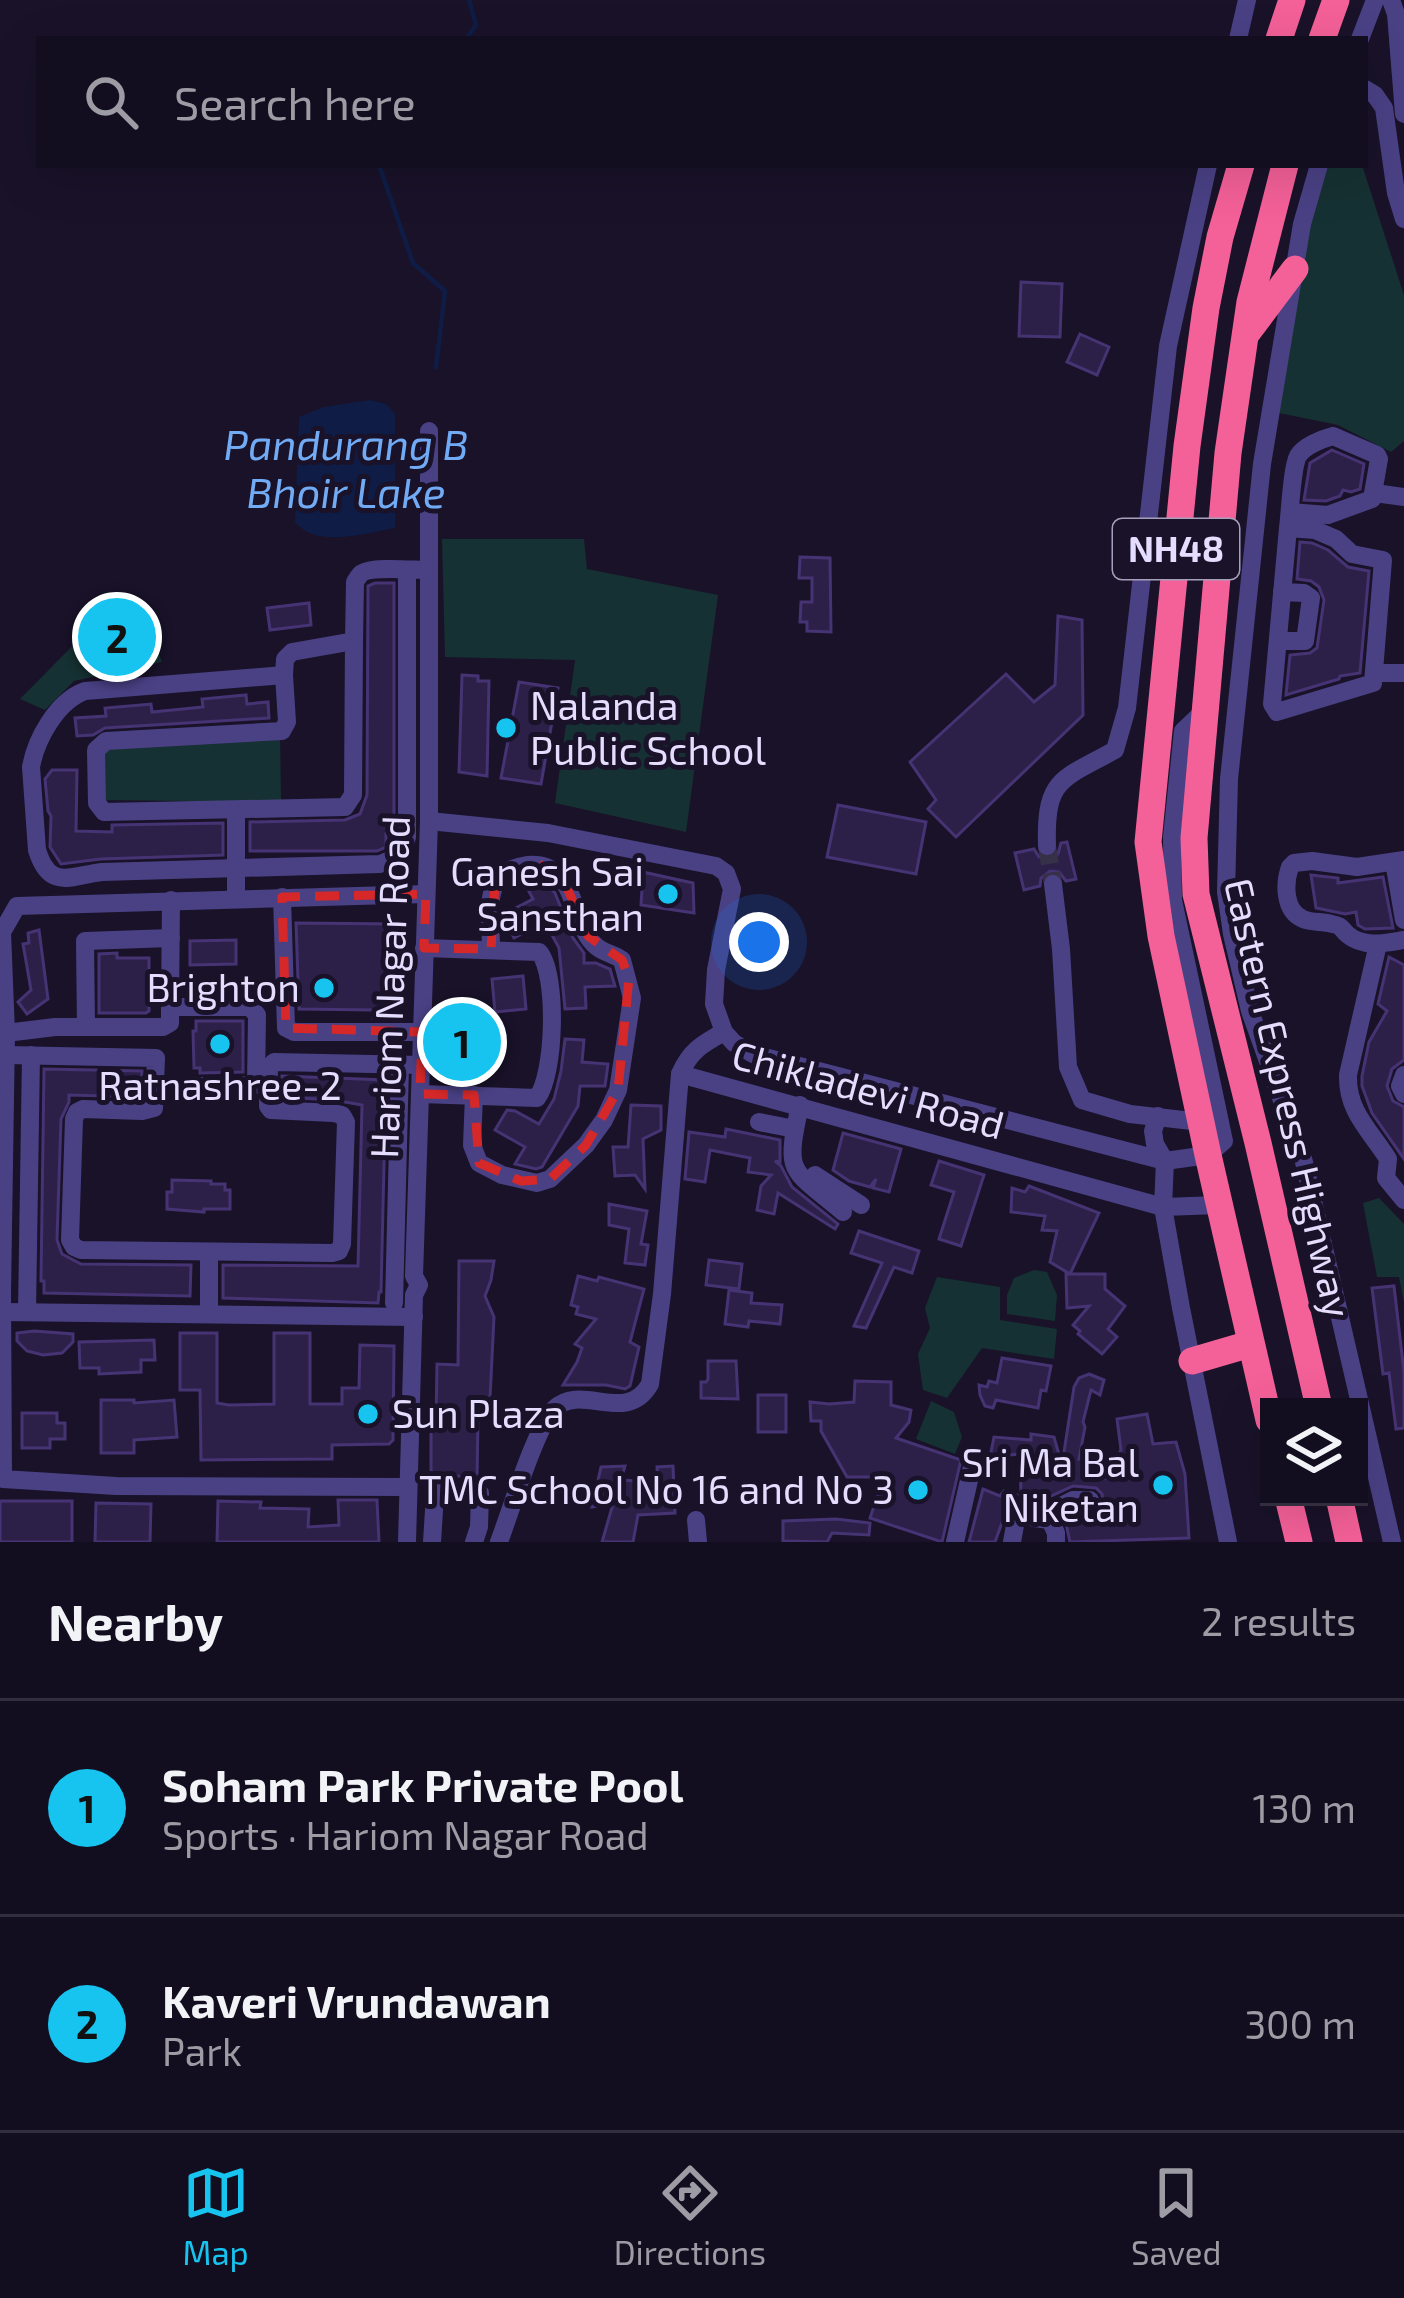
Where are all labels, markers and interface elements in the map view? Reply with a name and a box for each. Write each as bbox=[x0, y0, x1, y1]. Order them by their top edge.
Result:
search box bbox=[36, 36, 1368, 168]
icon: search bbox=[78, 69, 144, 135]
text: Search here bbox=[174, 75, 416, 129]
water label: Pandurang B Bhoir Lake bbox=[224, 418, 468, 516]
road number: NH48 bbox=[1113, 519, 1239, 579]
pin: 2 bbox=[78, 592, 156, 682]
place label: Nalanda Public School bbox=[530, 681, 766, 773]
marker: Nalanda Public School bbox=[493, 715, 519, 741]
street label: Hariom Nagar Road bbox=[359, 815, 418, 1159]
place label: Ganesh Sai Sansthan bbox=[450, 847, 644, 939]
street label: Eastern Express Highway bbox=[1216, 873, 1363, 1322]
marker: Ganesh Sai Sansthan bbox=[655, 881, 681, 907]
your location bbox=[729, 912, 789, 972]
place label: Brighton bbox=[146, 963, 300, 1010]
marker: Brighton bbox=[311, 975, 337, 1001]
pin: 1 bbox=[423, 997, 501, 1087]
street label: Chikladevi Road bbox=[727, 1030, 1009, 1147]
marker: Ratnashree-2 bbox=[207, 1031, 233, 1057]
place label: Ratnashree-2 bbox=[98, 1061, 342, 1108]
place label: Sun Plaza bbox=[392, 1389, 565, 1436]
map controls bbox=[1260, 1398, 1368, 1506]
button: layers bbox=[1260, 1398, 1368, 1506]
marker: Sun Plaza bbox=[355, 1401, 381, 1427]
place label: Sri Ma Bal Niketan bbox=[962, 1438, 1139, 1530]
place label: TMC School No 16 and No 3 bbox=[419, 1465, 894, 1512]
marker: Sri Ma Bal Niketan bbox=[1150, 1472, 1176, 1498]
marker: TMC School No 16 and No 3 bbox=[905, 1477, 931, 1503]
text: Nearby bbox=[48, 1590, 223, 1651]
text: 2 results bbox=[1201, 1597, 1356, 1644]
text: Soham Park Private Pool bbox=[162, 1757, 683, 1811]
text: 1 bbox=[79, 1784, 95, 1831]
text: 130 m bbox=[1252, 1784, 1356, 1831]
text: Sports · Hariom Nagar Road bbox=[162, 1811, 649, 1858]
text: Kaveri Vrundawan bbox=[162, 1973, 551, 2027]
text: 2 bbox=[76, 2000, 98, 2047]
text: 300 m bbox=[1244, 2000, 1356, 2047]
text: Park bbox=[162, 2027, 242, 2074]
tab: Map bbox=[183, 2160, 249, 2272]
tab: Directions bbox=[614, 2160, 766, 2272]
tab: Saved bbox=[1131, 2160, 1221, 2272]

